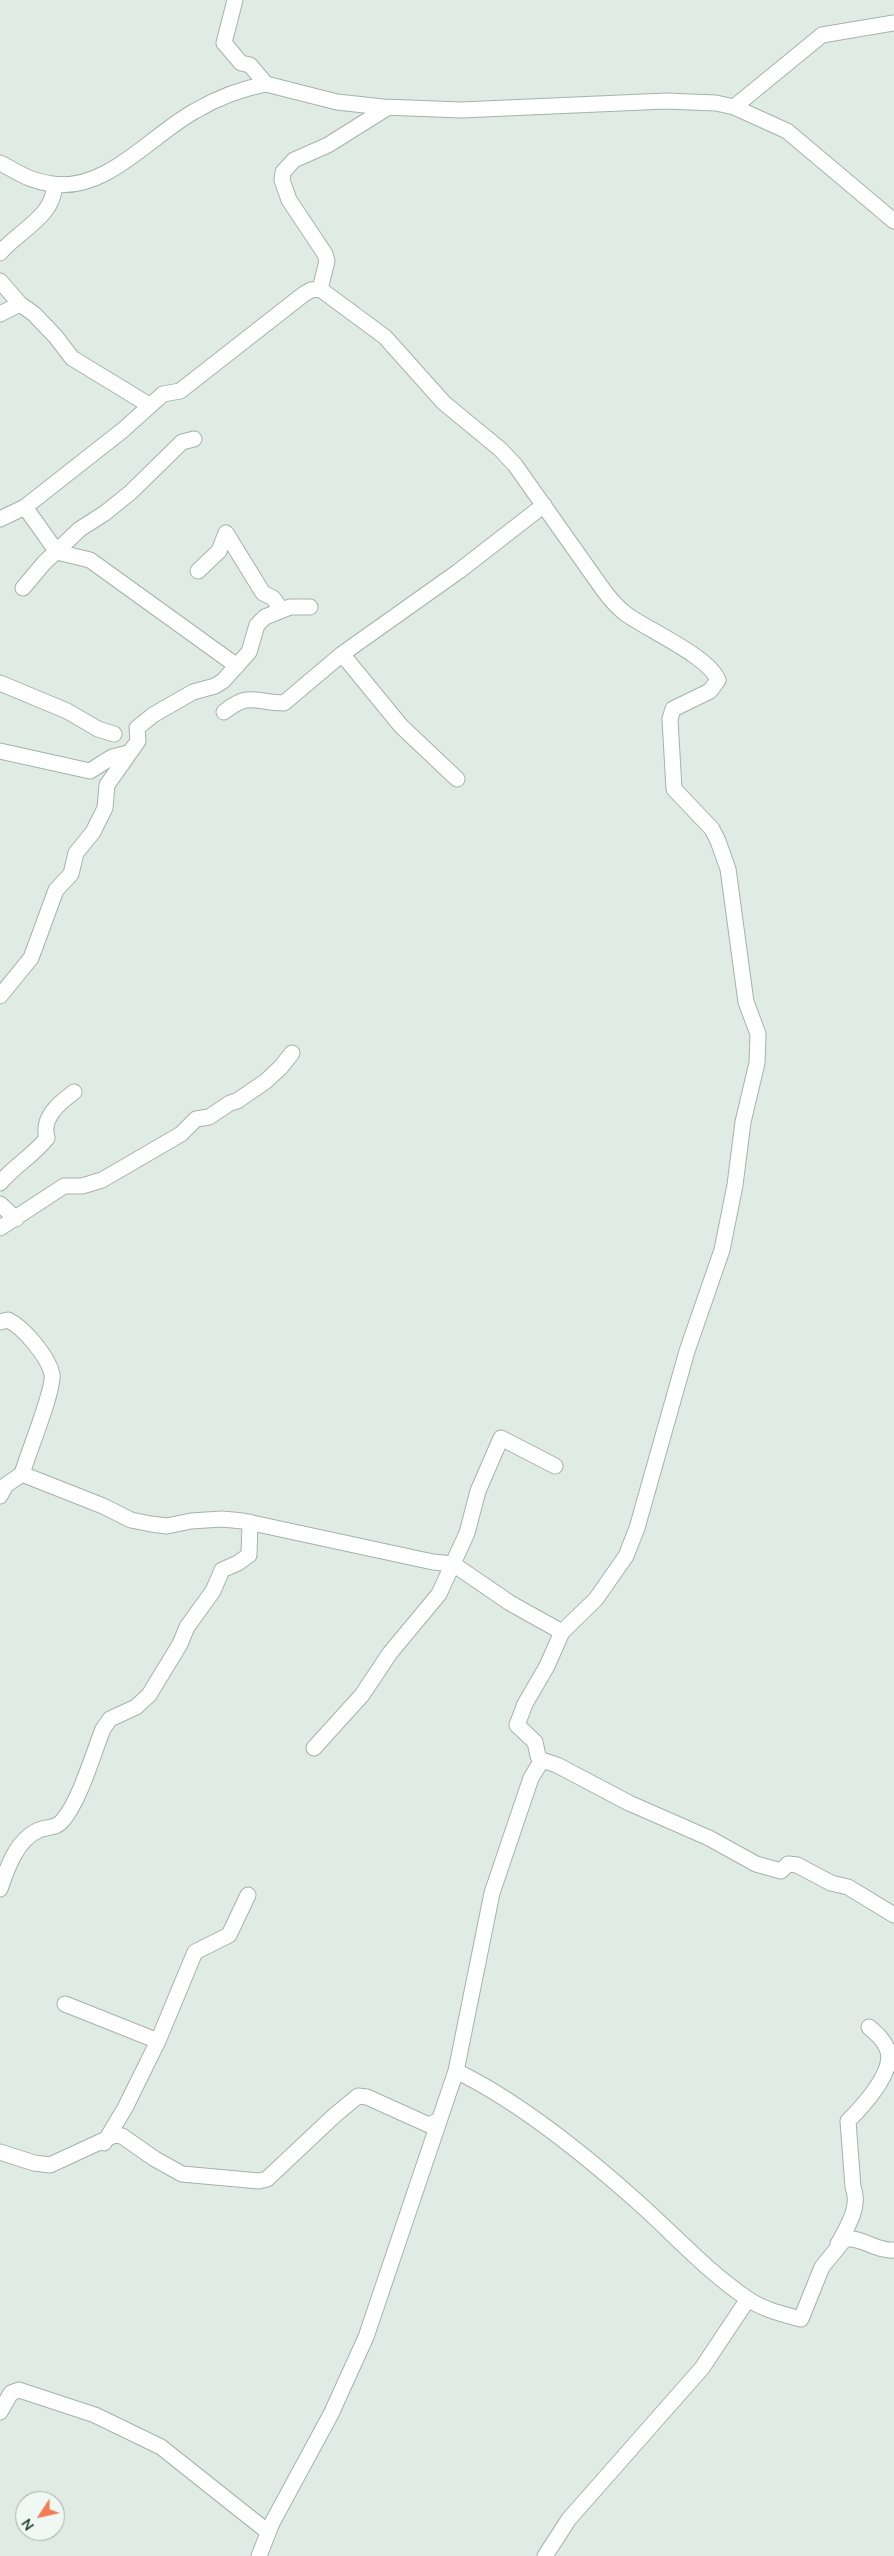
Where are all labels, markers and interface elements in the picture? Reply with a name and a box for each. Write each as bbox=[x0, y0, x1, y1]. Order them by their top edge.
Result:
north arrow bbox=[15, 2491, 65, 2541]
text: N bbox=[17, 2515, 39, 2534]

